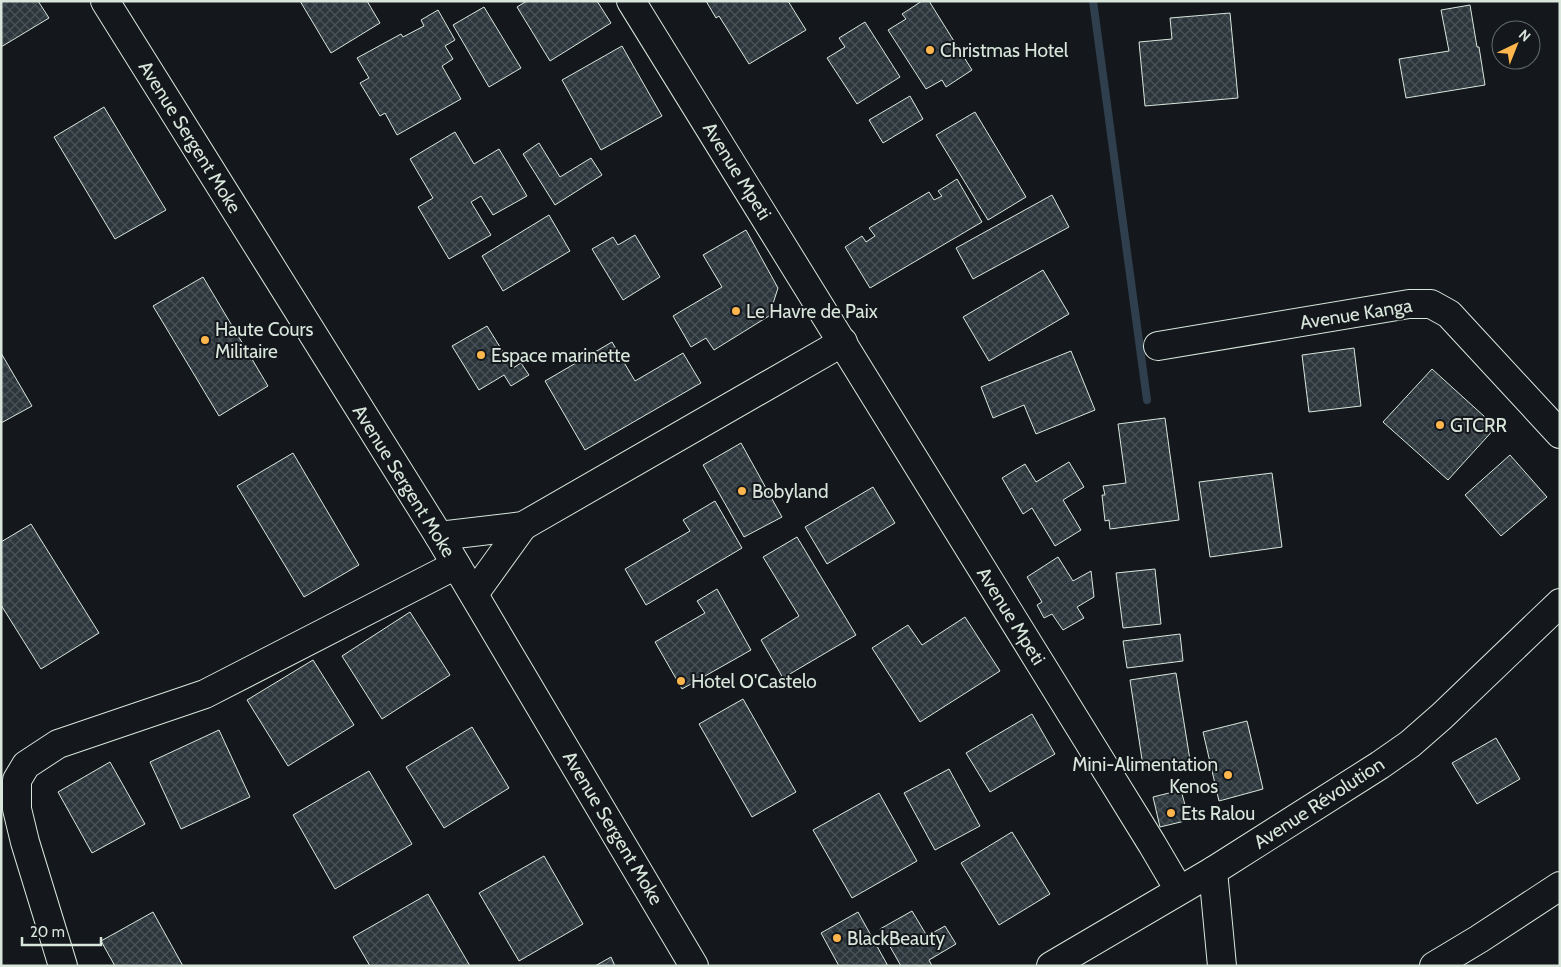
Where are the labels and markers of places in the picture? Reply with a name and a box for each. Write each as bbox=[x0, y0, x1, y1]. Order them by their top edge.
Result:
place label: Christmas Hotel bbox=[940, 39, 1069, 62]
marker: Christmas Hotel bbox=[924, 44, 936, 56]
place label: Le Havre de Paix bbox=[746, 300, 878, 323]
marker: Le Havre de Paix bbox=[730, 305, 742, 317]
place label: Haute Cours Militaire bbox=[215, 318, 313, 363]
marker: Haute Cours Militaire bbox=[199, 334, 211, 346]
place label: Espace marinette bbox=[491, 344, 630, 367]
marker: Espace marinette bbox=[475, 349, 487, 361]
place label: GTCRR bbox=[1450, 414, 1508, 437]
marker: GTCRR bbox=[1434, 419, 1446, 431]
place label: Bobyland bbox=[752, 480, 829, 503]
marker: Bobyland bbox=[736, 485, 748, 497]
place label: Hotel O'Castelo bbox=[691, 670, 817, 693]
marker: Hotel O'Castelo bbox=[675, 675, 687, 687]
place label: Mini-Alimentation Kenos bbox=[1072, 753, 1218, 798]
marker: Mini-Alimentation Kenos bbox=[1222, 769, 1234, 781]
place label: Ets Ralou bbox=[1181, 802, 1255, 825]
marker: Ets Ralou bbox=[1165, 807, 1177, 819]
place label: BlackBeauty bbox=[847, 927, 946, 950]
marker: BlackBeauty bbox=[831, 932, 843, 944]

